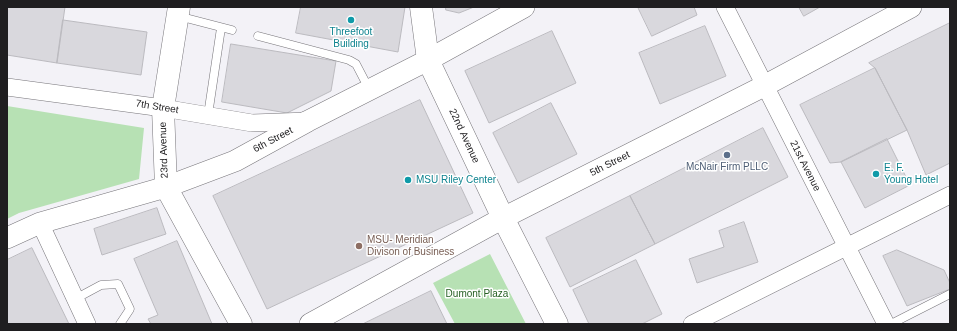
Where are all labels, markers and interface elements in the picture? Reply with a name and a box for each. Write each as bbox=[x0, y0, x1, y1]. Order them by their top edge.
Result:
marker: Threefoot Building bbox=[346, 15, 356, 25]
place label: Threefoot Building bbox=[330, 26, 372, 50]
street label: 7th Street bbox=[135, 98, 179, 116]
street label: 22nd Avenue bbox=[446, 107, 482, 165]
street label: 23rd Avenue bbox=[157, 122, 171, 178]
street label: 6th Street bbox=[251, 125, 295, 155]
street label: 21st Avenue bbox=[787, 139, 823, 193]
street label: 5th Street bbox=[588, 149, 632, 179]
marker: McNair Firm PLLC bbox=[722, 150, 732, 160]
place label: McNair Firm PLLC bbox=[686, 161, 768, 173]
place label: E. F. Young Hotel bbox=[884, 162, 938, 186]
marker: E. F. Young Hotel bbox=[871, 169, 881, 179]
place label: MSU Riley Center bbox=[416, 174, 496, 186]
marker: MSU Riley Center bbox=[403, 175, 413, 185]
place label: MSU- Meridian Divison of Business bbox=[367, 234, 454, 258]
marker: MSU- Meridian Divison of Business bbox=[354, 241, 364, 251]
park label: Dumont Plaza bbox=[446, 288, 508, 300]

